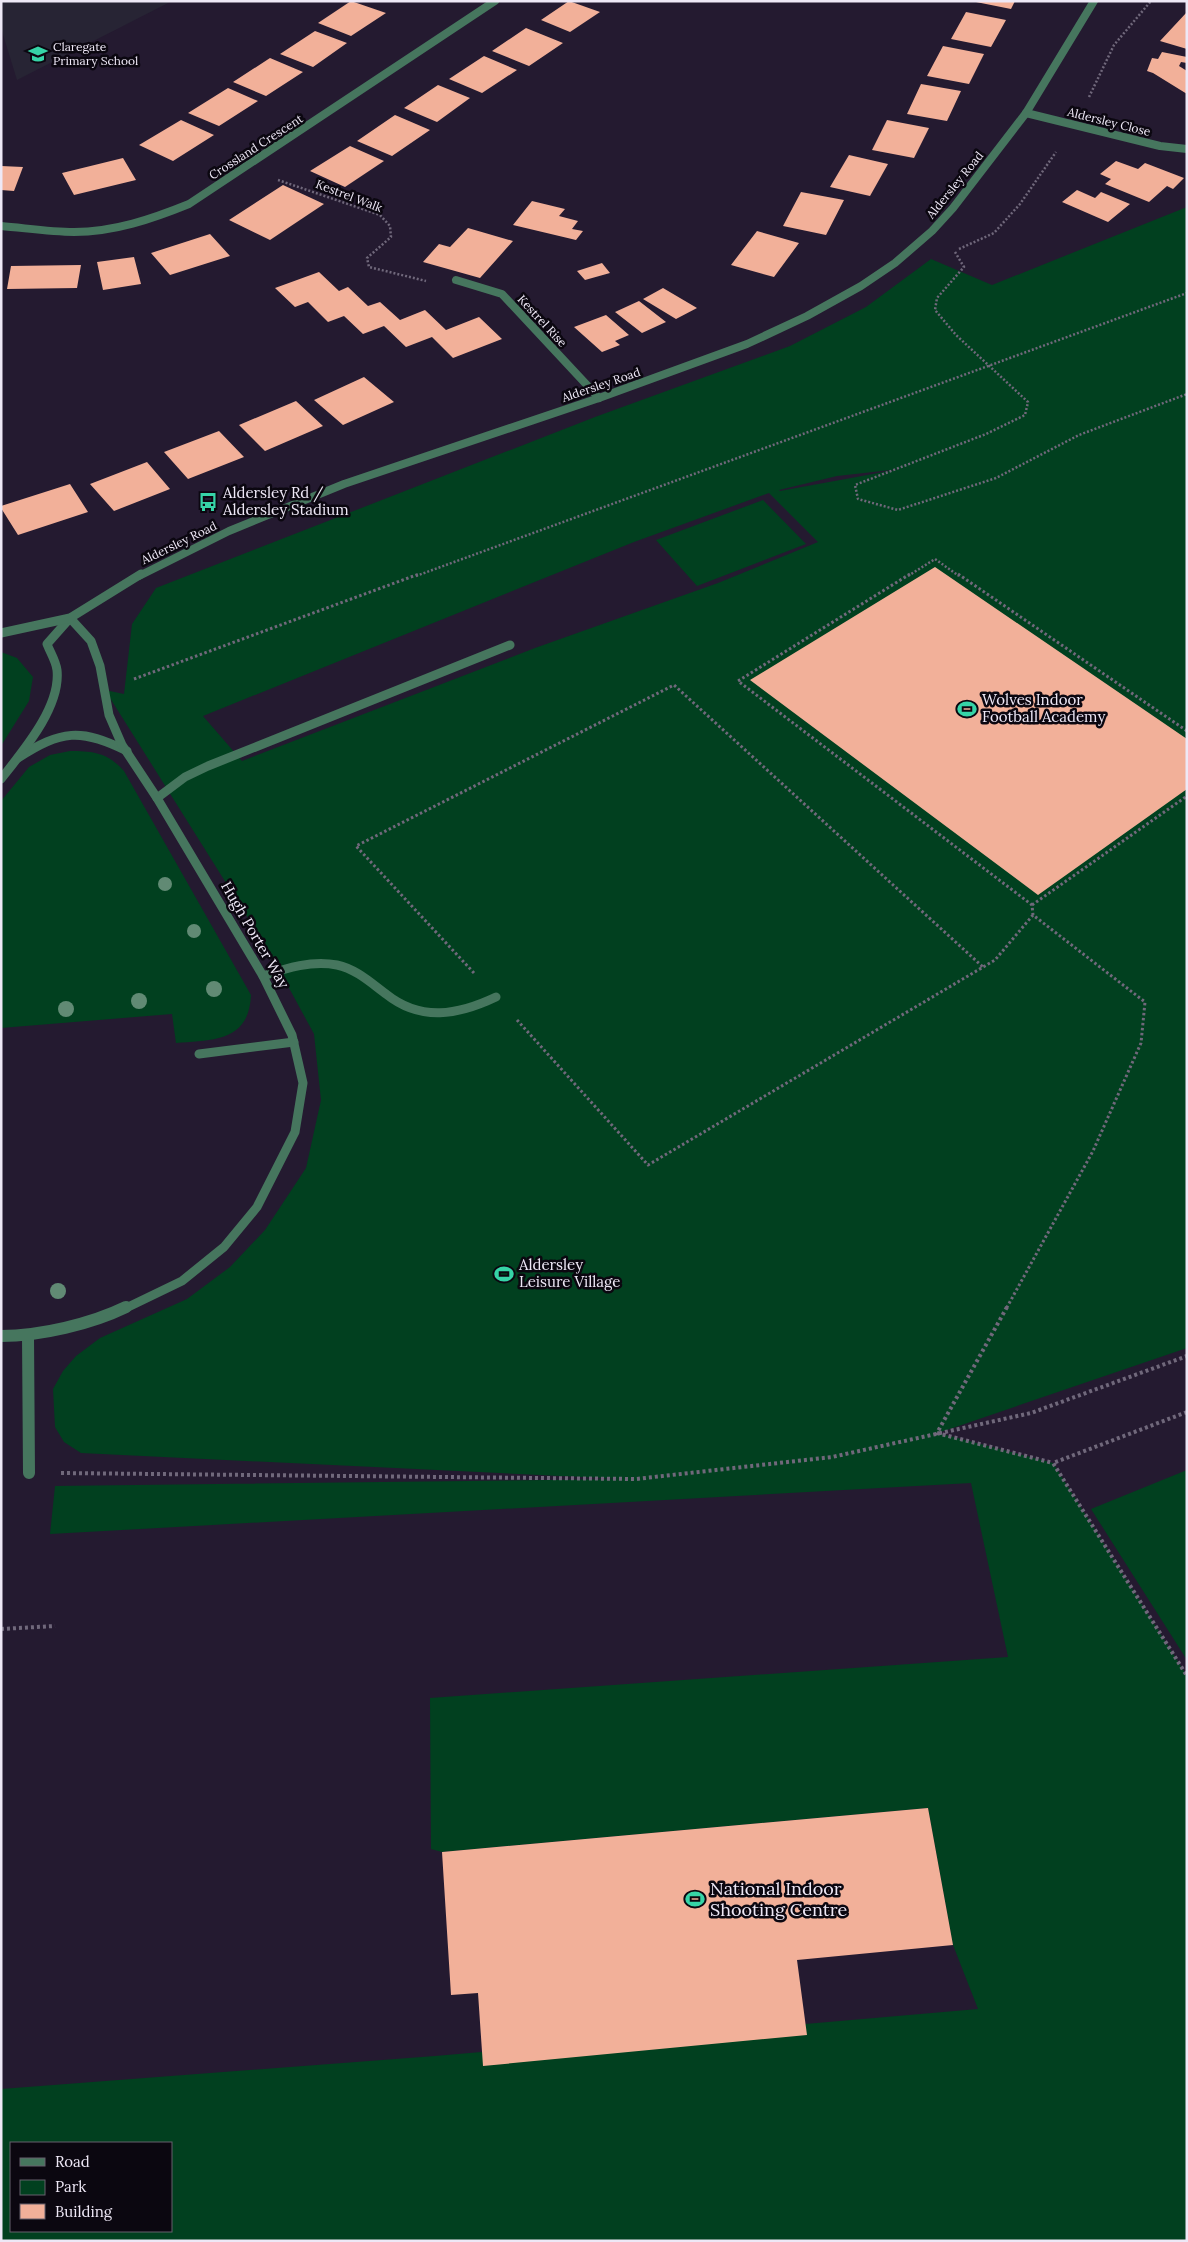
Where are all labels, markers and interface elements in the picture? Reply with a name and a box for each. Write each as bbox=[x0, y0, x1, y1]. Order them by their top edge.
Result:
place label: Claregate Primary School bbox=[53, 39, 138, 68]
school or university icon: Claregate Primary School bbox=[27, 43, 49, 65]
street label: Aldersley Close bbox=[1065, 104, 1153, 139]
street label: Crossland Crescent bbox=[206, 110, 306, 183]
street label: Aldersley Road bbox=[922, 148, 986, 222]
street label: Kestrel Walk bbox=[314, 176, 385, 215]
street label: Kestrel Rise bbox=[514, 292, 571, 350]
street label: Aldersley Road bbox=[559, 364, 642, 405]
place label: Aldersley Rd / Aldersley Stadium bbox=[222, 483, 349, 519]
bus stop icon: Aldersley Rd / Aldersley Stadium bbox=[197, 491, 219, 513]
street label: Aldersley Road bbox=[138, 518, 219, 568]
place label: Wolves Indoor Football Academy bbox=[982, 690, 1105, 726]
sports icon: Wolves Indoor Football Academy bbox=[956, 698, 978, 720]
street label: Hugh Porter Way bbox=[217, 878, 294, 992]
place label: Aldersley Leisure Village bbox=[518, 1255, 620, 1291]
sports icon: Aldersley Leisure Village bbox=[493, 1263, 515, 1285]
place label: National Indoor Shooting Centre bbox=[710, 1877, 847, 1921]
sports icon: National Indoor Shooting Centre bbox=[684, 1888, 706, 1910]
legend bbox=[10, 2142, 172, 2232]
text: Road bbox=[55, 2152, 90, 2171]
text: Park bbox=[55, 2177, 86, 2196]
text: Building bbox=[55, 2202, 113, 2221]

